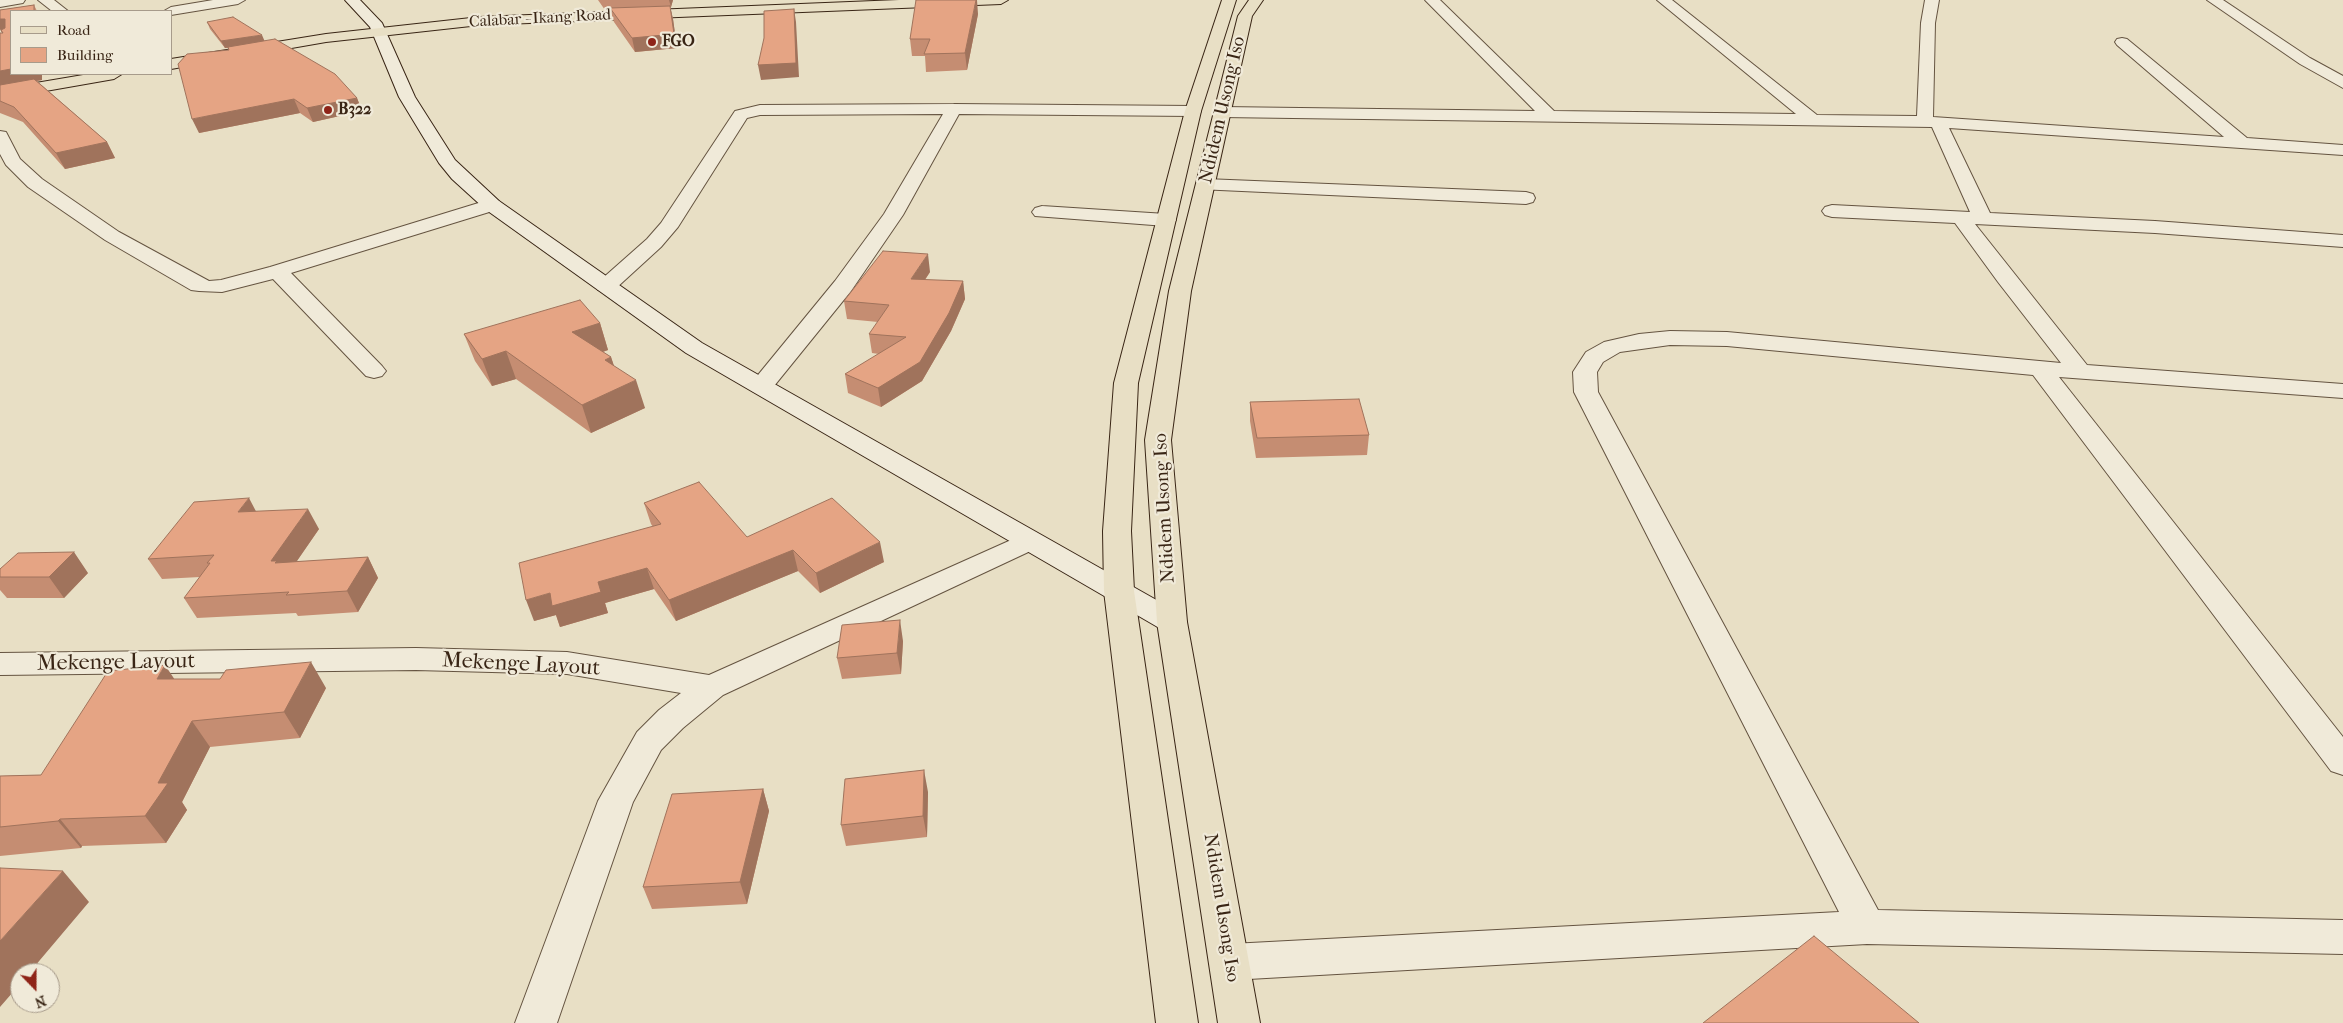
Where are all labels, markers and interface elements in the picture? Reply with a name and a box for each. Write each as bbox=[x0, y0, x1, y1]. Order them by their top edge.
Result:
street label: Calabar - Ikang Road bbox=[468, 6, 612, 32]
legend bbox=[10, 10, 172, 75]
text: Road bbox=[57, 21, 90, 39]
place label: FGO bbox=[662, 32, 695, 52]
street label: Ndidem Usong Iso bbox=[1195, 34, 1251, 186]
marker: FGO bbox=[646, 36, 658, 48]
text: Building bbox=[57, 46, 113, 64]
place label: B322 bbox=[338, 100, 371, 120]
marker: B322 bbox=[322, 104, 334, 116]
street label: Ndidem Usong Iso bbox=[1150, 432, 1180, 584]
street label: Mekenge Layout bbox=[37, 648, 195, 678]
street label: Mekenge Layout bbox=[441, 648, 601, 682]
street label: Ndidem Usong Iso bbox=[1198, 832, 1244, 984]
north arrow bbox=[10, 963, 60, 1013]
text: N bbox=[32, 992, 49, 1011]

